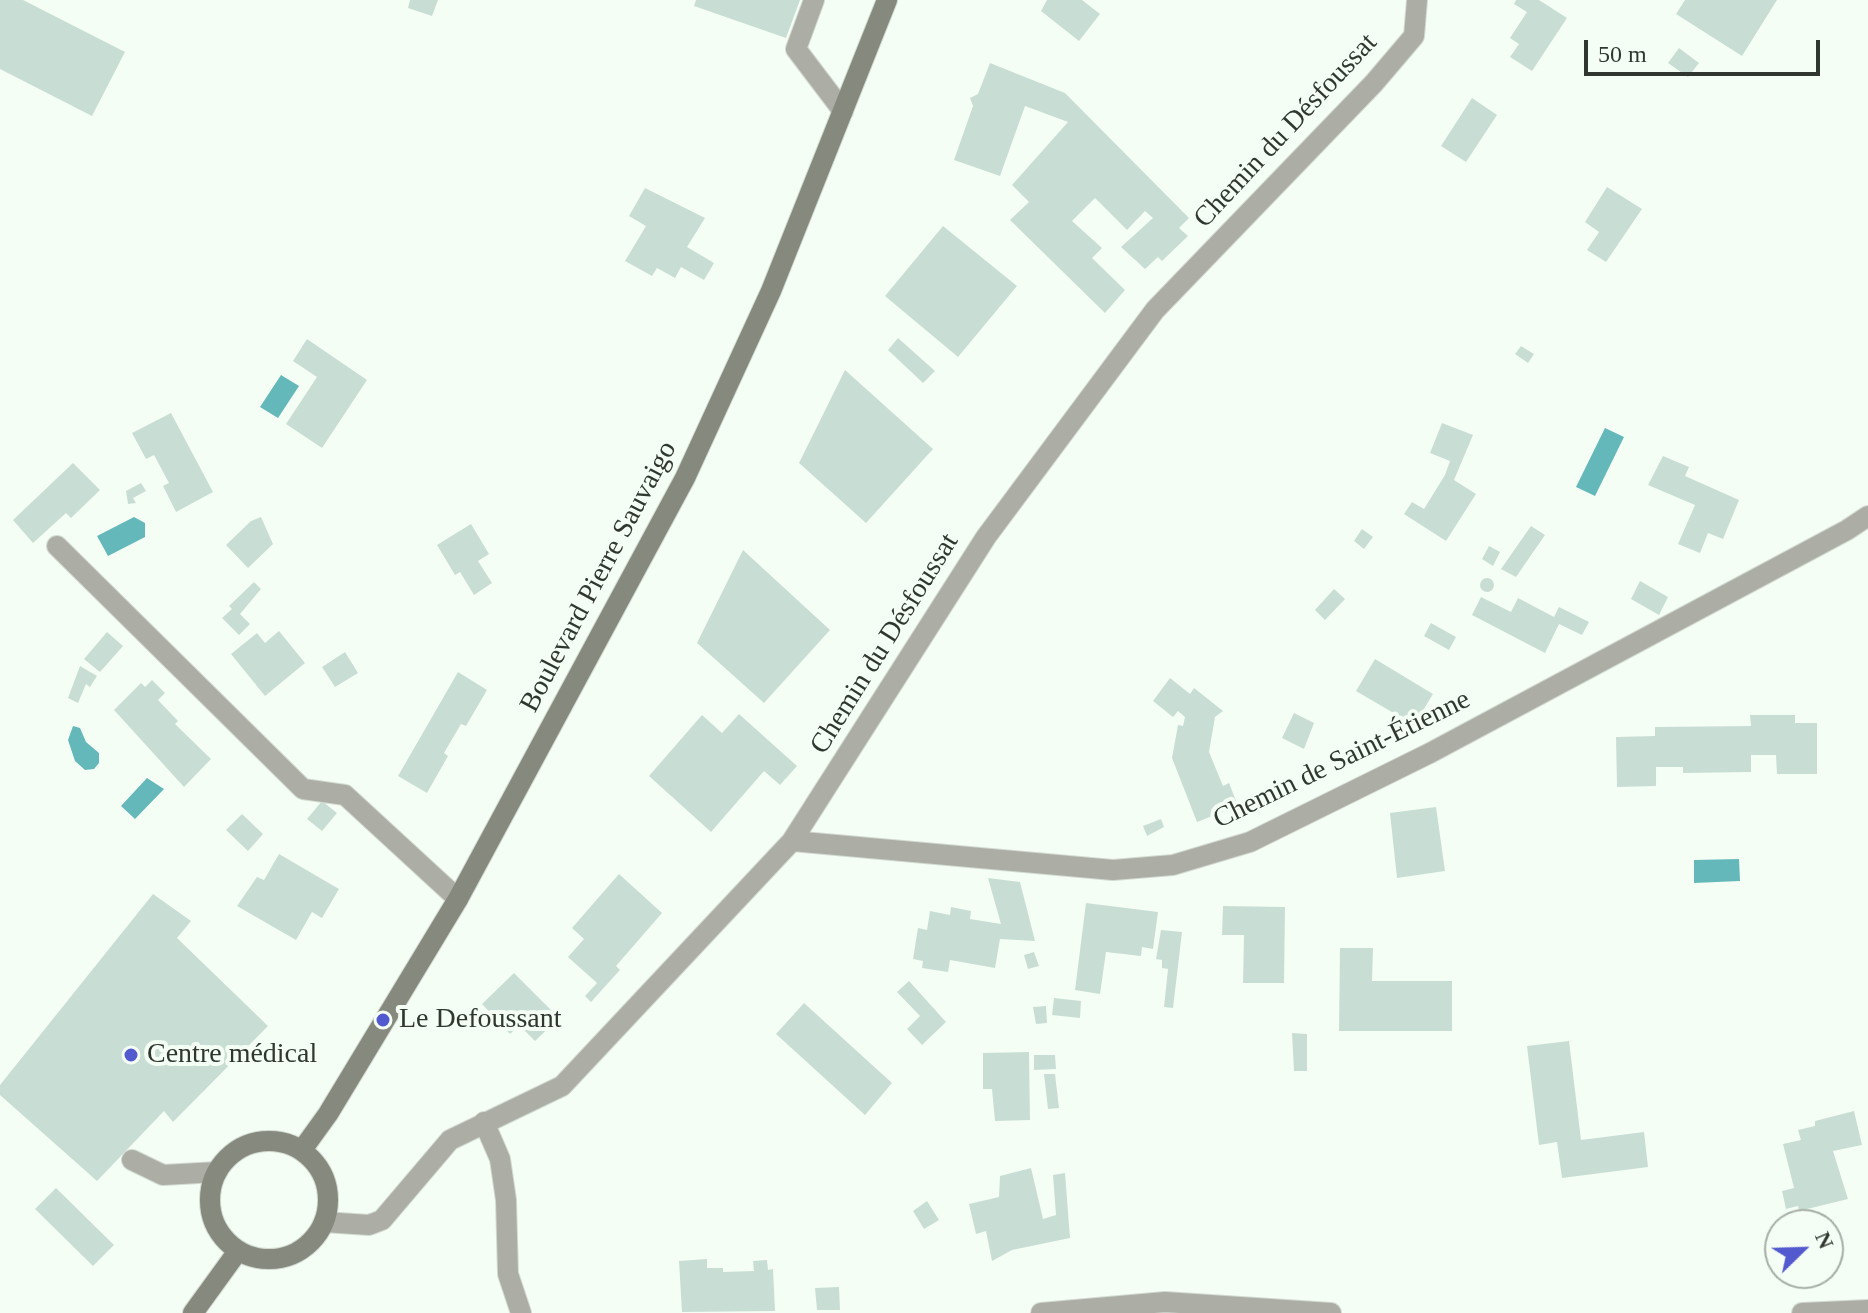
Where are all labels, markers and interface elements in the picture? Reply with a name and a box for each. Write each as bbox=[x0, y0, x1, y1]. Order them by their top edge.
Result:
scale bar bbox=[1588, 24, 1824, 74]
street label: Chemin du Désfoussat bbox=[1187, 27, 1385, 235]
text: 50 m bbox=[1598, 41, 1647, 67]
street label: Boulevard Pierre Sauvaigo bbox=[513, 436, 685, 718]
street label: Chemin du Désfoussat bbox=[804, 528, 966, 760]
street label: Chemin de Saint-Étienne bbox=[1208, 683, 1476, 837]
place label: Le Defoussant bbox=[399, 1003, 562, 1037]
marker: Le Defoussant bbox=[374, 1011, 392, 1029]
place label: Centre médical bbox=[147, 1038, 317, 1072]
marker: Centre médical bbox=[122, 1046, 140, 1064]
north arrow bbox=[1764, 1209, 1844, 1289]
text: N bbox=[1810, 1228, 1839, 1252]

